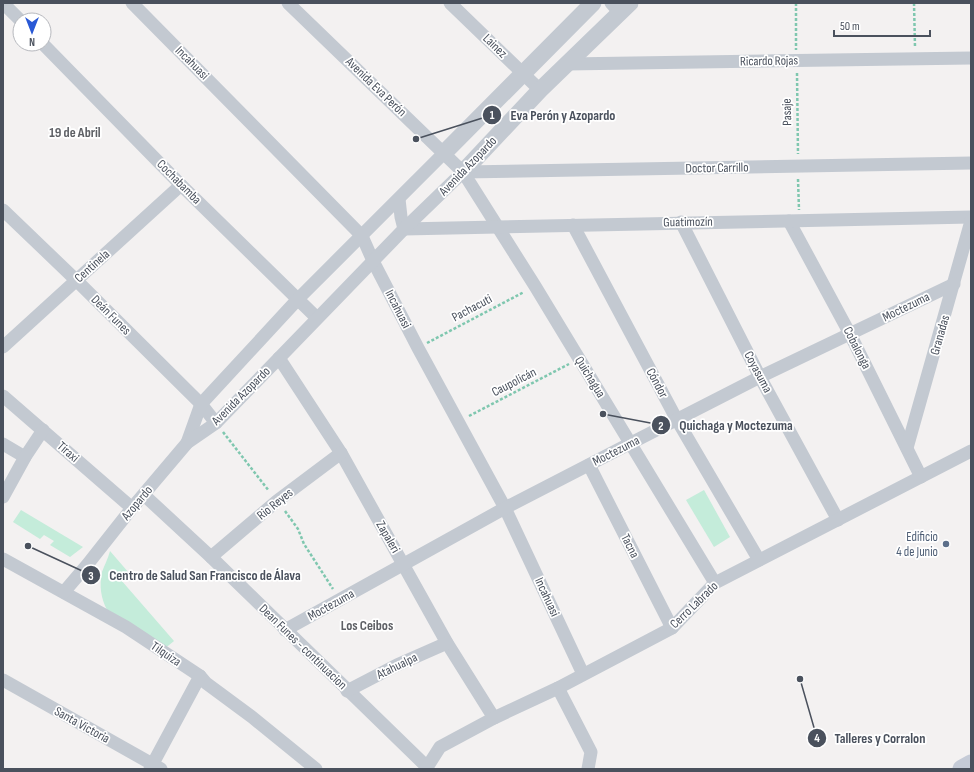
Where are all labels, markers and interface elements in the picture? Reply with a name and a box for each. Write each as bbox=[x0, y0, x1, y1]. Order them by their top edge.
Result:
north arrow bbox=[12, 12, 52, 52]
scale bar bbox=[834, 12, 930, 38]
text: 50 m bbox=[840, 19, 860, 34]
street label: Lainez bbox=[479, 31, 511, 62]
text: N bbox=[29, 35, 35, 48]
street label: Incahuasi bbox=[172, 43, 212, 83]
street label: Ricardo Rojas bbox=[740, 52, 799, 70]
street label: Avenida Eva Perón bbox=[341, 53, 410, 120]
street label: Pasaje bbox=[779, 98, 795, 126]
callout: Eva Perón y Azopardo bbox=[482, 102, 623, 128]
text: Eva Perón y Azopardo bbox=[511, 107, 615, 124]
text: 1 bbox=[490, 108, 495, 123]
district label: 19 de Abril bbox=[49, 124, 101, 141]
street label: Avenida Azopardo bbox=[435, 133, 500, 200]
street label: Cochabamba bbox=[153, 156, 205, 208]
street label: Doctor Carrillo bbox=[685, 159, 749, 177]
street label: Guatimozín bbox=[663, 214, 713, 230]
street label: Centinela bbox=[71, 246, 113, 286]
street label: Incahuasi bbox=[381, 287, 415, 331]
street label: Moctezuma bbox=[880, 289, 932, 325]
street label: Pachacuti bbox=[449, 291, 495, 325]
street label: Deán Funes bbox=[88, 292, 135, 339]
street label: Granadas bbox=[927, 313, 953, 357]
street label: Cobalonga bbox=[840, 324, 874, 372]
street label: Coyasuma bbox=[740, 348, 776, 396]
street label: Quichagua bbox=[571, 353, 609, 401]
street label: Avenida Azopardo bbox=[208, 363, 274, 429]
street label: Caupolicán bbox=[489, 364, 539, 400]
street label: Cóndor bbox=[642, 365, 672, 401]
callout: Quichaga y Moctezuma bbox=[651, 412, 800, 438]
text: Quichaga y Moctezuma bbox=[679, 417, 793, 434]
text: 2 bbox=[658, 419, 664, 434]
street label: Moctezuma bbox=[590, 432, 642, 470]
street label: Tiraxi bbox=[54, 438, 82, 466]
street label: Azopardo bbox=[117, 482, 156, 524]
street label: Rio Reyes bbox=[254, 484, 296, 523]
street label: Zapaleri bbox=[372, 518, 404, 556]
place label: Edificio 4 de Junio bbox=[896, 529, 938, 560]
street label: Tacna bbox=[617, 531, 643, 561]
marker: Edificio 4 de Junio bbox=[941, 539, 951, 549]
callout: Centro de Salud San Francisco de Álava bbox=[81, 562, 308, 588]
text: Centro de Salud San Francisco de Álava bbox=[109, 567, 301, 584]
text: 3 bbox=[88, 569, 94, 584]
street label: Incahuasi bbox=[531, 575, 563, 619]
street label: Cerro Labrado bbox=[667, 578, 721, 632]
street label: Moctezuma bbox=[305, 586, 357, 624]
street label: Dean Funes - continuacion bbox=[256, 601, 350, 693]
district label: Los Ceibos bbox=[341, 617, 393, 634]
street label: Tilquiza bbox=[148, 638, 184, 670]
street label: Atahualpa bbox=[373, 649, 420, 683]
street label: Santa Victoria bbox=[51, 703, 113, 747]
callout: Talleres y Corralon bbox=[807, 725, 934, 751]
text: Talleres y Corralon bbox=[835, 730, 925, 747]
text: 4 bbox=[814, 731, 820, 746]

